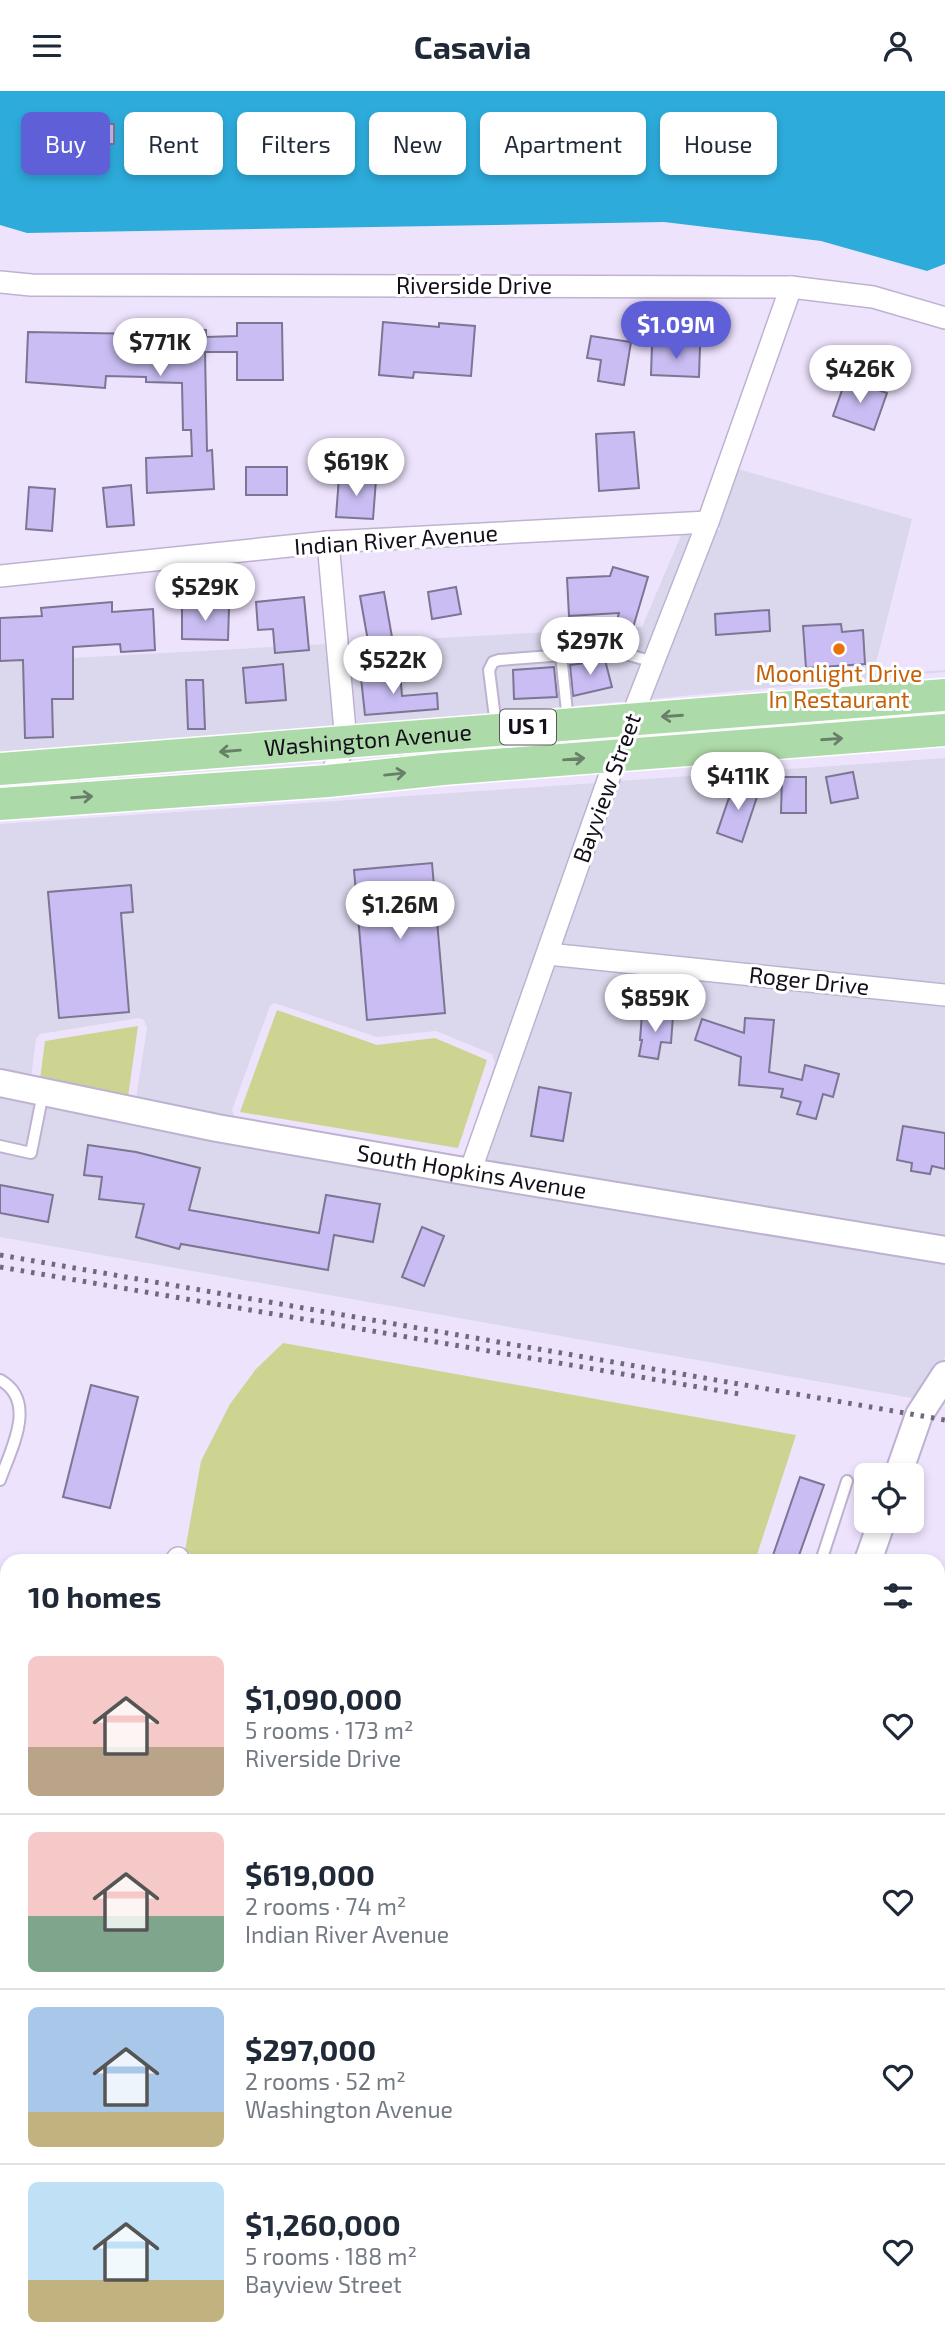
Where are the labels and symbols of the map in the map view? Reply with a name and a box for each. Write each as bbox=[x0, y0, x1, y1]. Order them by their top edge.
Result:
street label: Riverside Drive bbox=[396, 271, 552, 299]
pin: $1.09M bbox=[619, 301, 733, 361]
pin: $771K bbox=[111, 319, 209, 378]
pin: $426K bbox=[811, 345, 909, 405]
pin: $619K bbox=[307, 439, 405, 498]
street label: Indian River Avenue bbox=[293, 518, 499, 560]
pin: $529K bbox=[156, 563, 254, 623]
pin: $297K bbox=[541, 617, 639, 677]
pin: $522K bbox=[344, 637, 442, 696]
marker: Moonlight Drive In Restaurant bbox=[831, 641, 847, 657]
place label: Moonlight Drive In Restaurant bbox=[756, 659, 922, 713]
road number: US 1 bbox=[500, 709, 556, 745]
street label: Bayview Street bbox=[566, 709, 646, 866]
one-way arrow bbox=[661, 710, 684, 723]
street label: Washington Avenue bbox=[263, 717, 473, 761]
one-way arrow bbox=[820, 732, 843, 745]
one-way arrow bbox=[219, 745, 241, 758]
one-way arrow bbox=[562, 752, 584, 765]
pin: $411K bbox=[689, 753, 787, 812]
one-way arrow bbox=[384, 767, 406, 780]
one-way arrow bbox=[70, 790, 93, 803]
pin: $1.26M bbox=[343, 881, 457, 941]
street label: Roger Drive bbox=[748, 960, 871, 1000]
pin: $859K bbox=[606, 975, 704, 1034]
street label: South Hopkins Avenue bbox=[355, 1138, 589, 1204]

